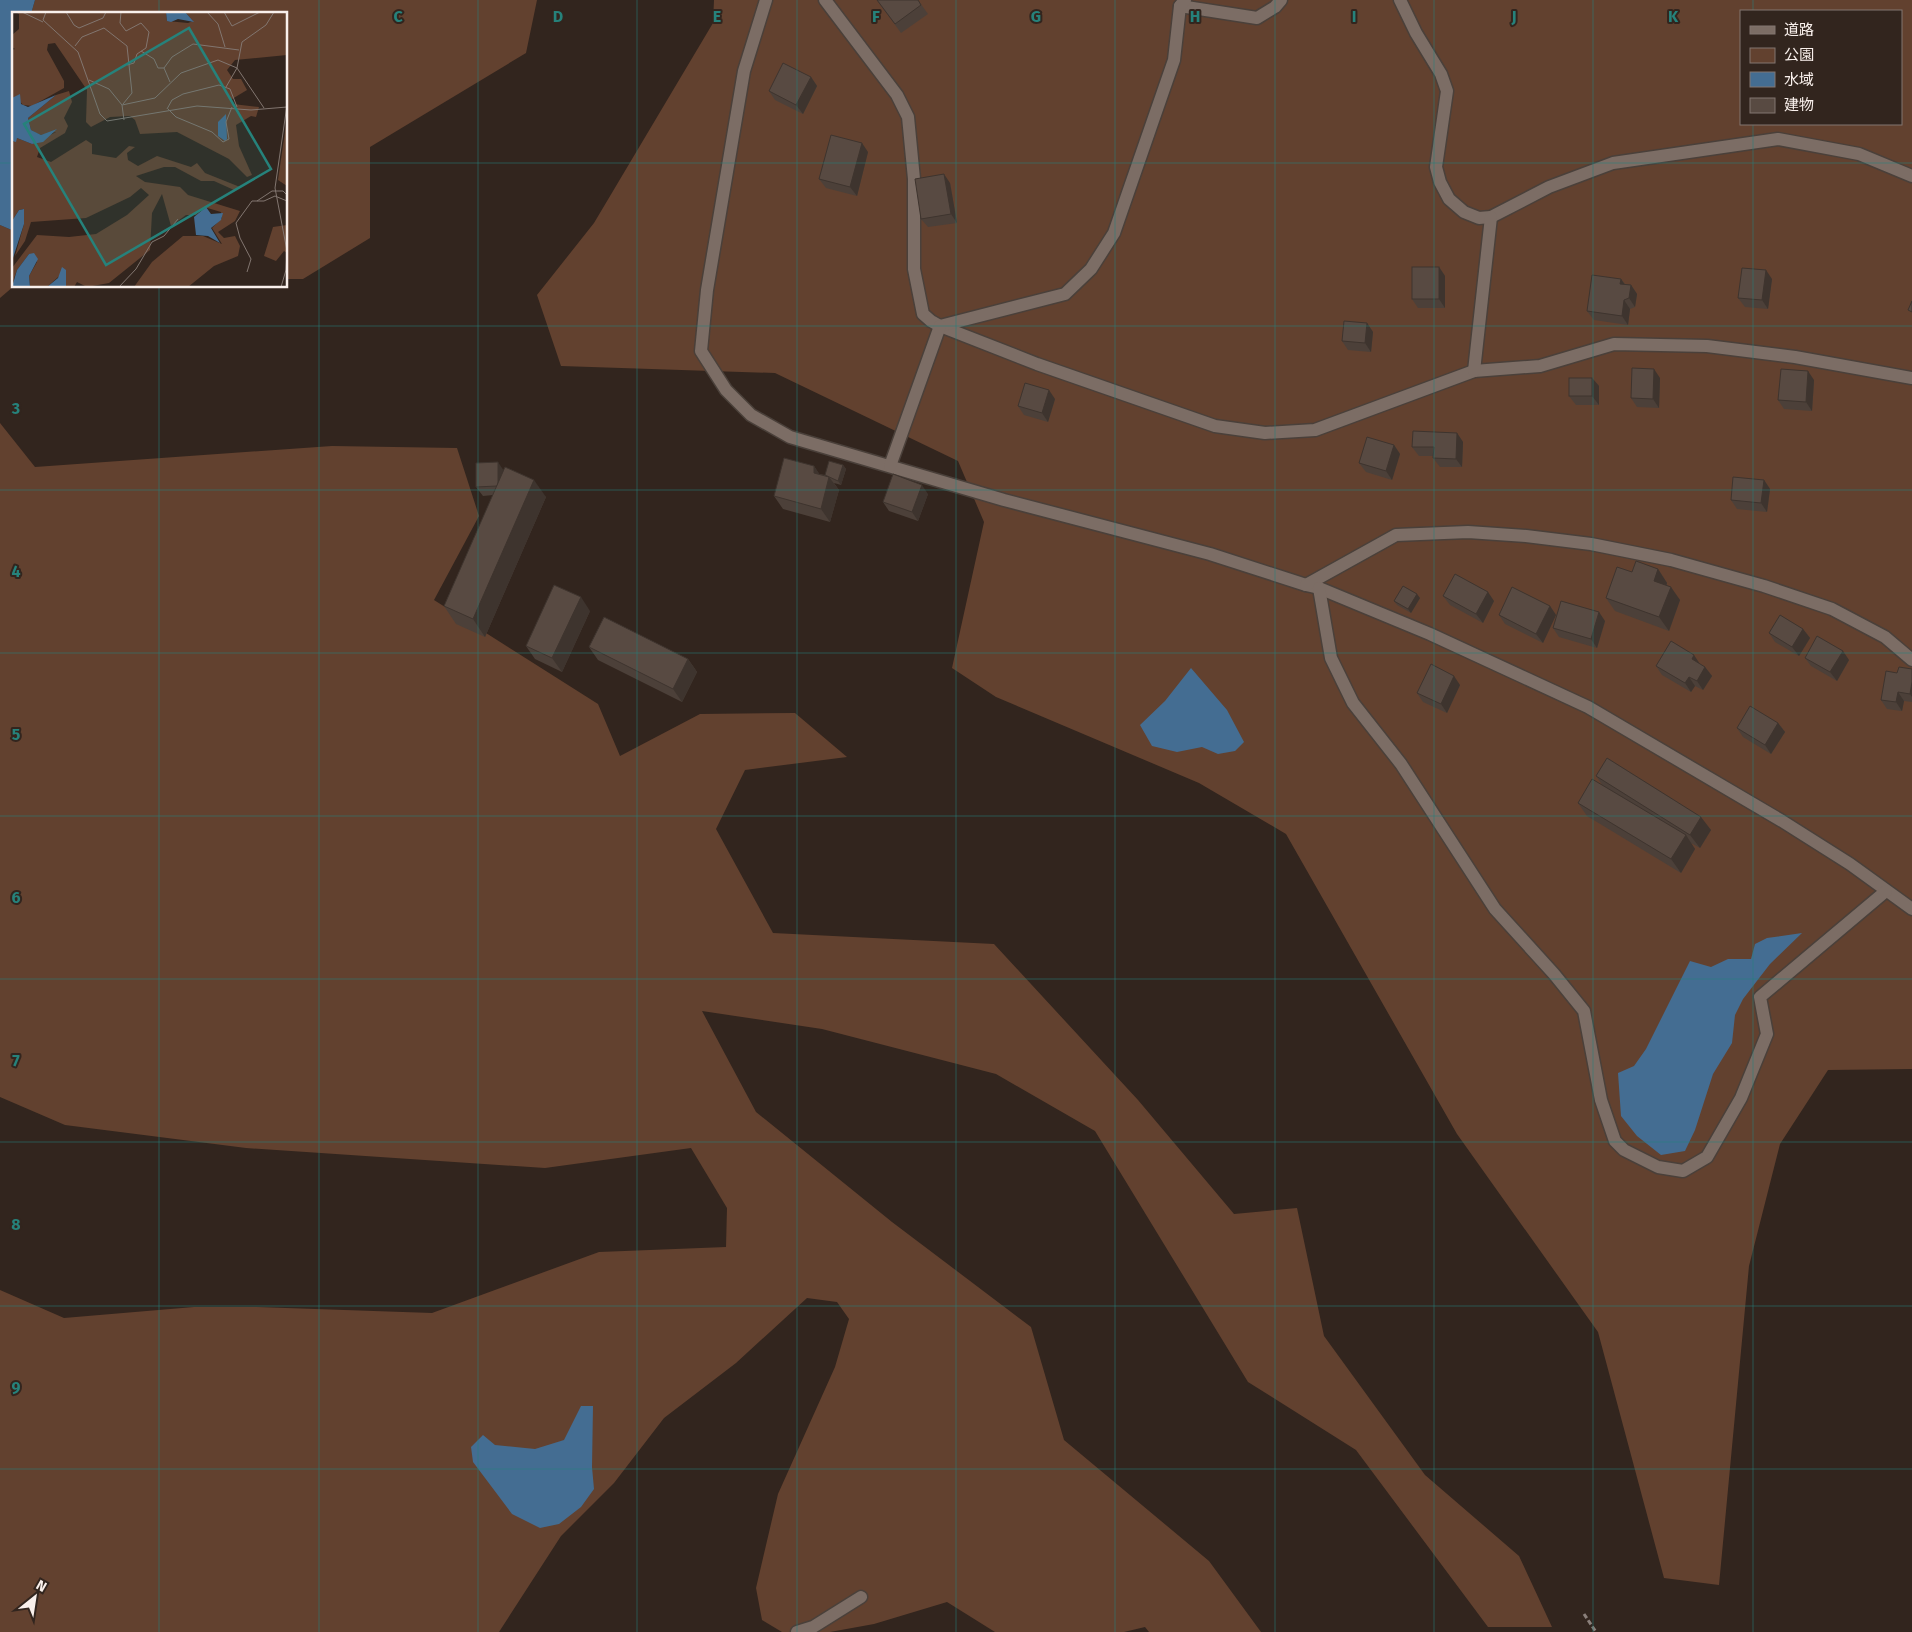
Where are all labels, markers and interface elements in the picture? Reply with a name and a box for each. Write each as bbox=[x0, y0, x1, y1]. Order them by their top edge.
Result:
text: C bbox=[393, 7, 403, 26]
text: D bbox=[553, 7, 563, 26]
text: E bbox=[713, 7, 721, 26]
text: F bbox=[872, 7, 880, 26]
text: G bbox=[1031, 7, 1041, 26]
text: H bbox=[1190, 7, 1200, 26]
text: I bbox=[1352, 7, 1356, 26]
text: J bbox=[1510, 7, 1517, 26]
text: K bbox=[1668, 7, 1679, 26]
legend bbox=[1740, 10, 1902, 125]
inset map bbox=[12, 12, 288, 288]
text: 道路 bbox=[1784, 21, 1814, 39]
text: 公園 bbox=[1784, 46, 1814, 64]
text: 水域 bbox=[1784, 71, 1814, 89]
text: 建物 bbox=[1784, 96, 1814, 114]
text: 3 bbox=[11, 399, 20, 418]
text: 4 bbox=[11, 562, 21, 581]
text: 5 bbox=[12, 725, 21, 744]
text: 6 bbox=[11, 888, 21, 907]
text: 7 bbox=[12, 1051, 20, 1070]
text: 8 bbox=[11, 1215, 21, 1234]
text: 9 bbox=[12, 1378, 21, 1397]
north arrow bbox=[10, 1572, 60, 1622]
text: N bbox=[33, 1576, 50, 1596]

